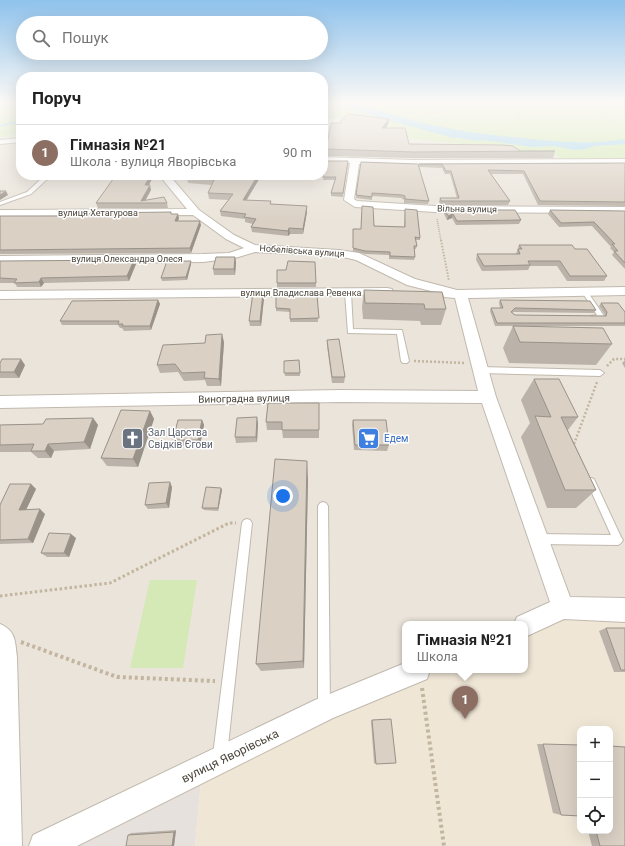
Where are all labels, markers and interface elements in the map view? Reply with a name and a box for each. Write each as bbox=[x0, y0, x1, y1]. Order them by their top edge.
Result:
search box bbox=[16, 16, 328, 60]
icon: search bbox=[30, 27, 52, 49]
text: Пошук bbox=[62, 29, 109, 47]
text: Поруч bbox=[32, 88, 81, 108]
text: Гімназія №21 bbox=[70, 136, 166, 154]
text: 1 bbox=[41, 145, 49, 160]
text: 90 m bbox=[283, 145, 312, 160]
text: Школа · вулиця Яворівська bbox=[70, 154, 236, 169]
street label: Вільна вулиця bbox=[437, 203, 497, 215]
street label: вулиця Хетагурова bbox=[58, 208, 138, 218]
street label: Нобелівська вулиця bbox=[259, 243, 345, 259]
street label: вулиця Олександра Олеся bbox=[71, 254, 183, 264]
street label: вулиця Владислава Ревенка bbox=[241, 288, 362, 298]
street label: Виноградна вулиця bbox=[198, 392, 290, 405]
church icon: Зал Царства Свідків Єгови bbox=[120, 425, 146, 451]
supermarket icon: Едем bbox=[356, 425, 382, 451]
place label: Зал Царства Свідків Єгови bbox=[148, 427, 213, 450]
place label: Едем bbox=[384, 433, 408, 444]
your location bbox=[273, 486, 293, 506]
popup bbox=[402, 621, 528, 673]
text: Гімназія №21 bbox=[417, 631, 513, 649]
text: Школа bbox=[417, 649, 458, 664]
pin: 1 bbox=[452, 686, 478, 719]
street label: вулиця Яворівська bbox=[179, 726, 281, 786]
map controls bbox=[577, 726, 613, 834]
button: + bbox=[577, 726, 613, 762]
button: − bbox=[577, 762, 613, 798]
button: locate bbox=[577, 798, 613, 834]

